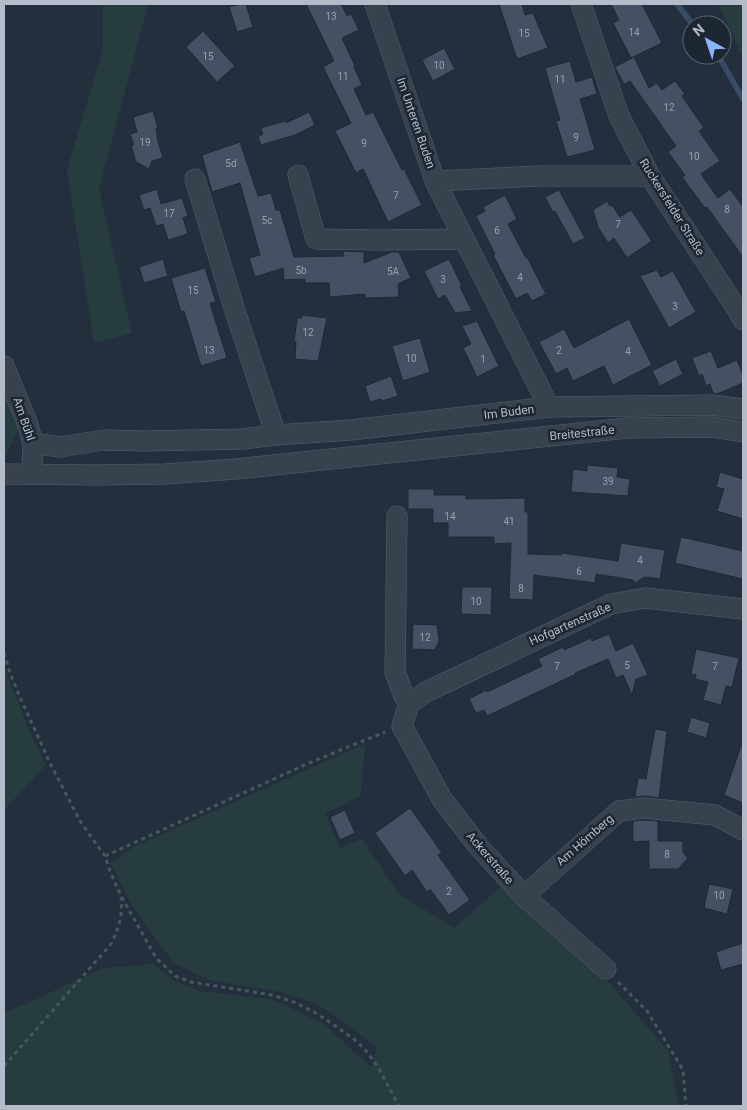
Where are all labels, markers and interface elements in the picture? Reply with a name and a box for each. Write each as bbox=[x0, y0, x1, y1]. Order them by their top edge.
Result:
house number: 13 bbox=[325, 11, 337, 22]
north arrow bbox=[682, 15, 732, 65]
text: N bbox=[690, 21, 708, 39]
house number: 14 bbox=[628, 27, 640, 38]
house number: 15 bbox=[518, 28, 530, 39]
house number: 15 bbox=[202, 51, 214, 62]
house number: 10 bbox=[433, 60, 445, 71]
house number: 11 bbox=[337, 71, 349, 82]
house number: 11 bbox=[554, 74, 566, 85]
street label: Im Unteren Buden bbox=[394, 76, 438, 170]
house number: 12 bbox=[663, 102, 675, 113]
house number: 9 bbox=[573, 132, 579, 143]
house number: 19 bbox=[139, 137, 151, 148]
house number: 9 bbox=[361, 138, 367, 149]
house number: 10 bbox=[688, 151, 700, 162]
street label: Ruckersfelder Straße bbox=[637, 156, 707, 258]
house number: 5d bbox=[225, 158, 237, 169]
house number: 7 bbox=[393, 190, 399, 201]
house number: 8 bbox=[724, 204, 730, 215]
house number: 17 bbox=[163, 208, 175, 219]
house number: 5c bbox=[262, 215, 272, 226]
house number: 7 bbox=[615, 219, 621, 230]
house number: 6 bbox=[494, 225, 500, 236]
house number: 5b bbox=[295, 265, 307, 276]
house number: 5A bbox=[387, 266, 400, 277]
house number: 4 bbox=[517, 272, 523, 283]
house number: 3 bbox=[440, 274, 446, 285]
house number: 15 bbox=[187, 285, 199, 296]
house number: 3 bbox=[672, 301, 678, 312]
house number: 12 bbox=[302, 327, 314, 338]
house number: 13 bbox=[203, 345, 215, 356]
house number: 2 bbox=[556, 345, 562, 356]
house number: 4 bbox=[625, 346, 631, 357]
house number: 10 bbox=[405, 353, 417, 364]
house number: 1 bbox=[480, 354, 486, 365]
street label: Am Bühl bbox=[10, 395, 38, 443]
street label: Im Buden bbox=[483, 402, 535, 422]
street label: Breitestraße bbox=[549, 423, 615, 443]
house number: 39 bbox=[602, 476, 614, 487]
house number: 14 bbox=[444, 511, 456, 522]
house number: 41 bbox=[503, 516, 515, 527]
house number: 4 bbox=[637, 555, 643, 566]
house number: 6 bbox=[576, 566, 582, 577]
house number: 8 bbox=[518, 583, 524, 594]
house number: 10 bbox=[470, 596, 482, 607]
street label: Hofgartenstraße bbox=[527, 600, 613, 648]
house number: 12 bbox=[419, 632, 431, 643]
house number: 5 bbox=[624, 660, 630, 671]
house number: 7 bbox=[554, 661, 560, 672]
house number: 7 bbox=[712, 661, 718, 672]
street label: Am Hömberg bbox=[554, 811, 616, 869]
street label: Ackerstraße bbox=[464, 829, 516, 887]
house number: 8 bbox=[664, 849, 670, 860]
house number: 2 bbox=[446, 886, 452, 897]
house number: 10 bbox=[713, 890, 725, 901]

